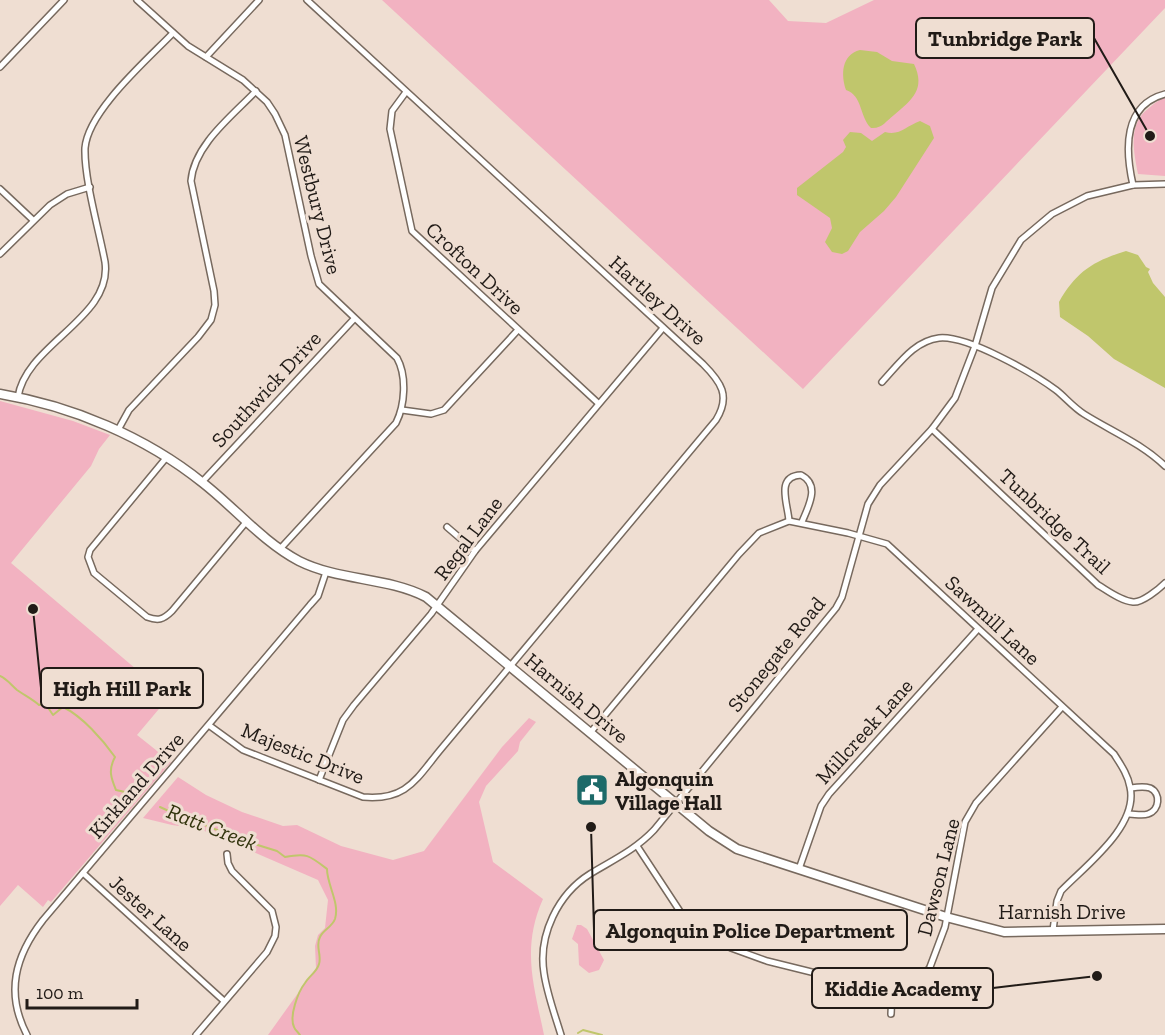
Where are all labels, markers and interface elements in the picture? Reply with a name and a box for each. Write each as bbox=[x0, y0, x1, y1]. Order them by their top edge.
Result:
callout: Tunbridge Park bbox=[916, 18, 1094, 58]
text: Tunbridge Park bbox=[928, 25, 1082, 52]
street label: Westbury Drive bbox=[289, 133, 347, 277]
street label: Crofton Drive bbox=[421, 216, 529, 320]
street label: Hartley Drive bbox=[604, 250, 712, 350]
street label: Southwick Drive bbox=[206, 326, 326, 452]
street label: Tunbridge Trail bbox=[994, 463, 1116, 579]
street label: Regal Lane bbox=[429, 491, 508, 585]
street label: Sawmill Lane bbox=[940, 570, 1046, 670]
street label: Stonegate Road bbox=[722, 591, 830, 717]
street label: Harnish Drive bbox=[520, 647, 634, 749]
callout: High Hill Park bbox=[41, 668, 203, 708]
street label: Millcreek Lane bbox=[810, 673, 918, 789]
text: High Hill Park bbox=[53, 675, 191, 702]
street label: Majestic Drive bbox=[237, 717, 368, 790]
street label: Kirkland Drive bbox=[83, 727, 189, 843]
place label: Algonquin Village Hall bbox=[615, 766, 722, 815]
public building icon: Algonquin Village Hall bbox=[574, 772, 610, 808]
water label: Ratt Creek bbox=[163, 797, 261, 857]
street label: Dawson Lane bbox=[911, 815, 965, 939]
street label: Jester Lane bbox=[105, 869, 198, 957]
street label: Harnish Drive bbox=[998, 899, 1126, 924]
callout: Algonquin Police Department bbox=[594, 910, 907, 950]
text: Algonquin Police Department bbox=[605, 917, 895, 944]
callout: Kiddie Academy bbox=[812, 968, 993, 1008]
scale bar bbox=[27, 972, 136, 1010]
text: Kiddie Academy bbox=[824, 975, 982, 1002]
text: 100 m bbox=[36, 982, 84, 1004]

